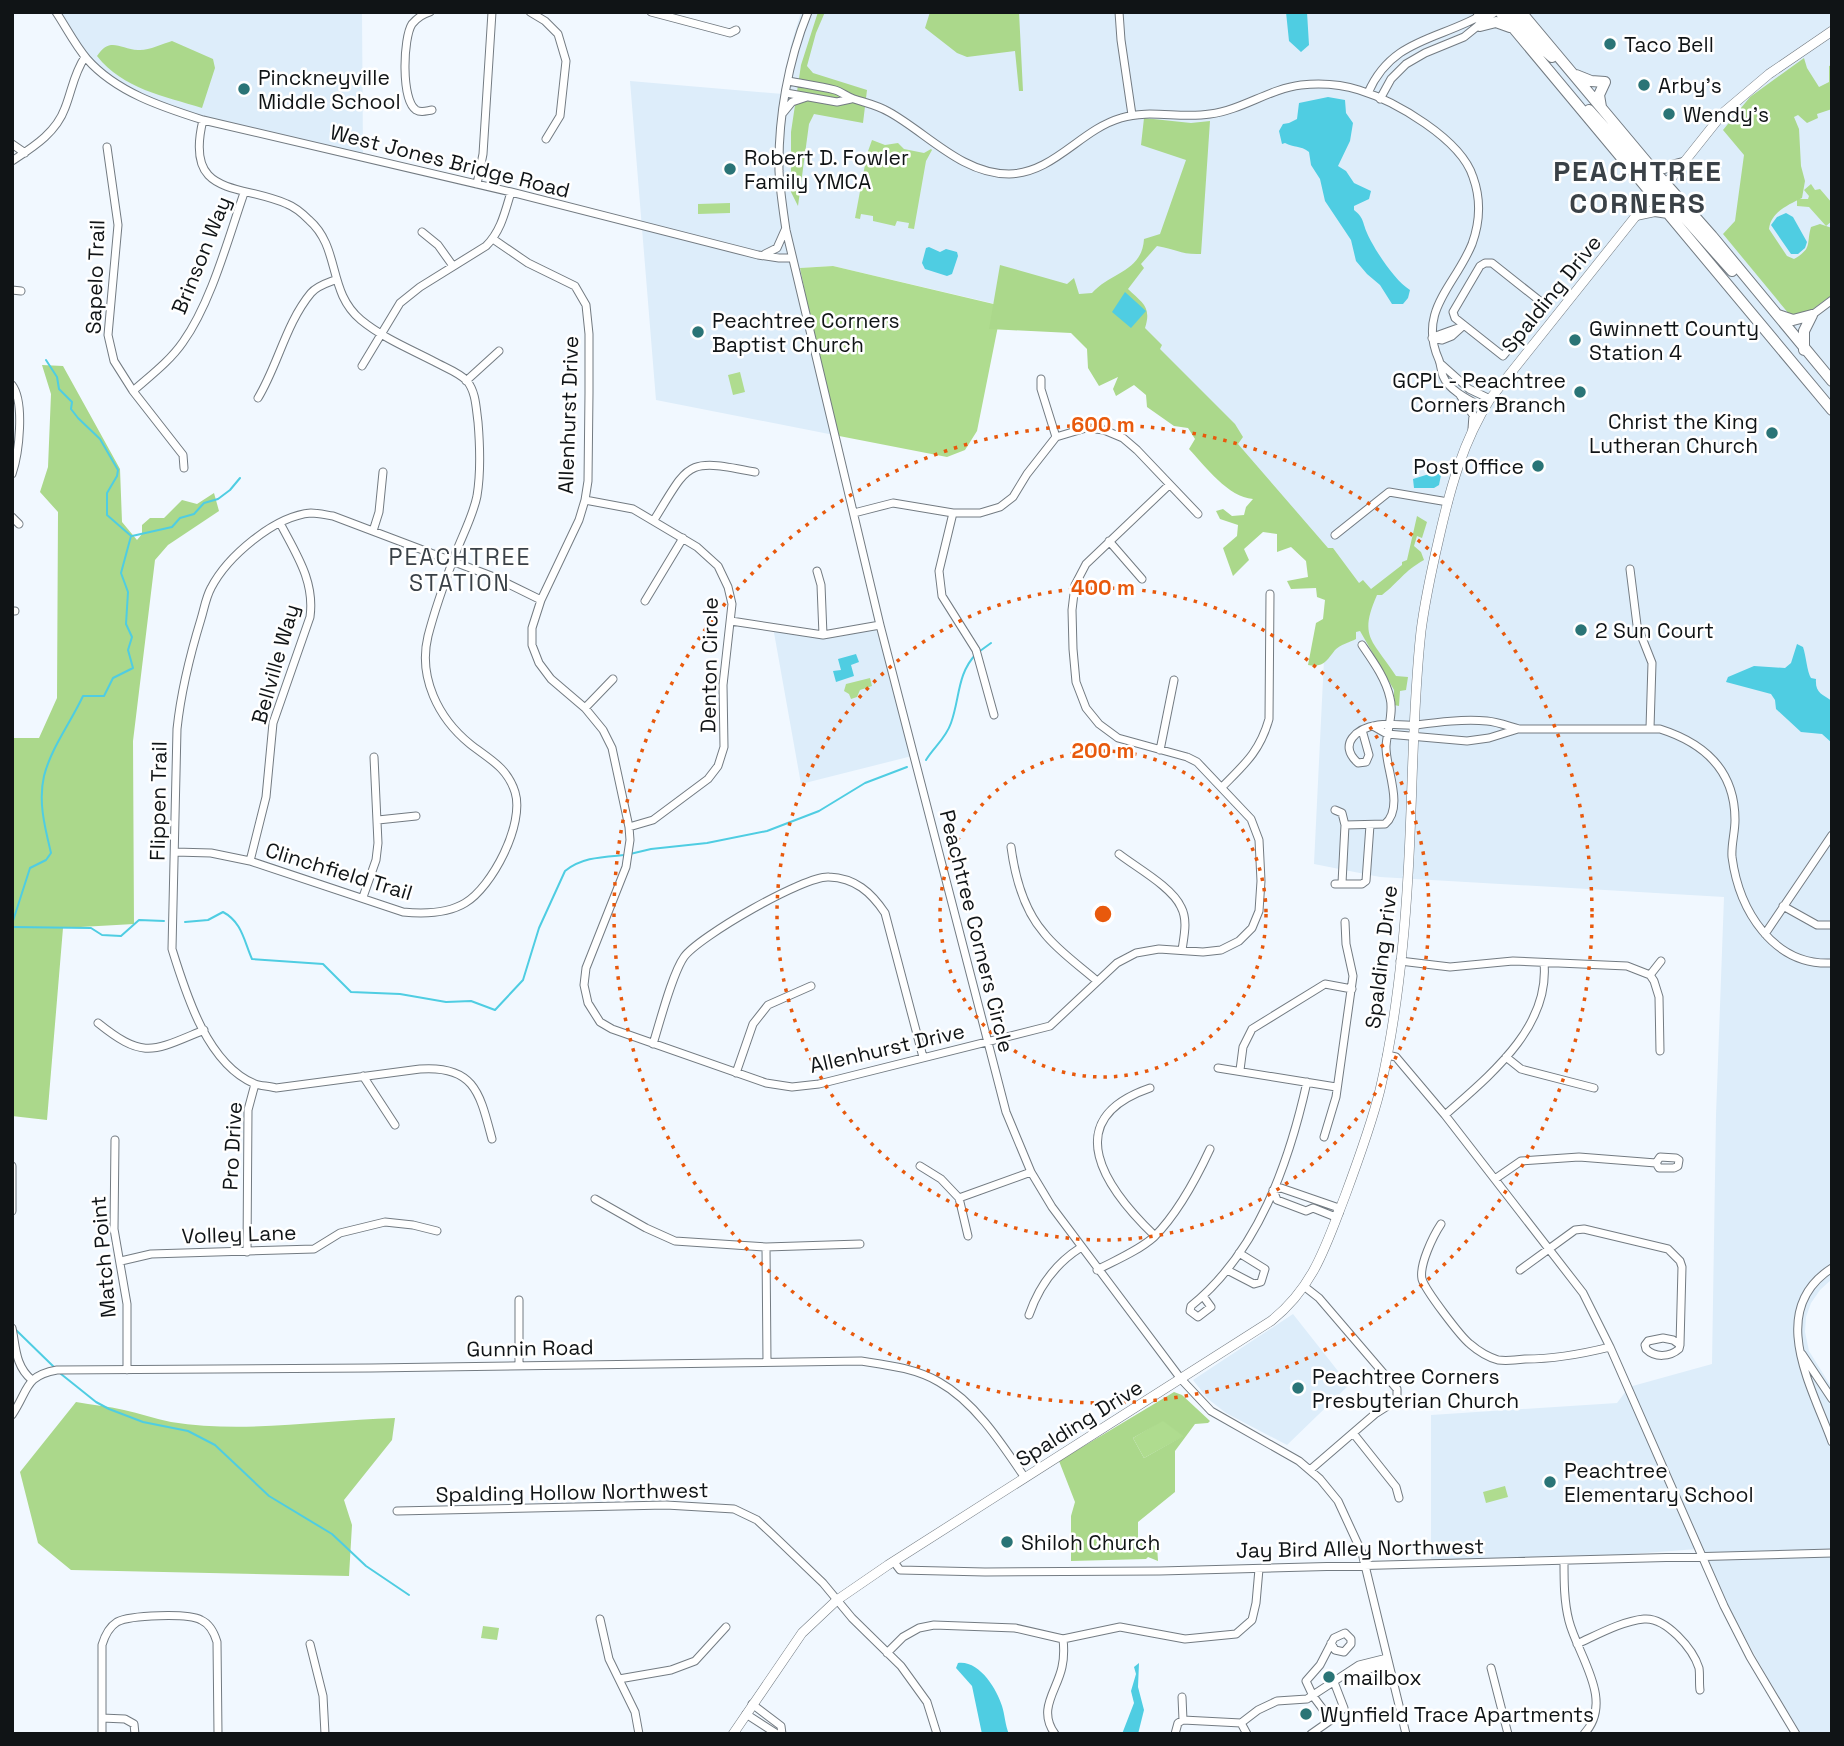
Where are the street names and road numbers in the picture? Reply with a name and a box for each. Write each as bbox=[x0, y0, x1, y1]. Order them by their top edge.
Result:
street label: West Jones Bridge Road bbox=[327, 118, 573, 204]
street label: Brinson Way bbox=[165, 192, 237, 318]
street label: Sapelo Trail bbox=[80, 219, 110, 335]
street label: Spalding Drive bbox=[1495, 229, 1607, 359]
street label: Allenhurst Drive bbox=[552, 335, 584, 495]
street label: Denton Circle bbox=[694, 597, 724, 733]
street label: Bellville Way bbox=[245, 601, 305, 727]
street label: Flippen Trail bbox=[143, 741, 173, 861]
street label: Peachtree Corners Circle bbox=[934, 807, 1020, 1055]
street label: Clinchfield Trail bbox=[262, 836, 416, 906]
street label: Spalding Drive bbox=[1359, 884, 1403, 1030]
street label: Allenhurst Drive bbox=[807, 1017, 967, 1079]
street label: Pro Drive bbox=[216, 1101, 248, 1191]
street label: Match Point bbox=[84, 1195, 122, 1319]
street label: Volley Lane bbox=[181, 1219, 297, 1249]
street label: Gunnin Road bbox=[466, 1333, 594, 1363]
street label: Spalding Drive bbox=[1011, 1373, 1147, 1473]
street label: Spalding Hollow Northwest bbox=[435, 1476, 709, 1508]
street label: Jay Bird Alley Northwest bbox=[1236, 1532, 1484, 1564]

